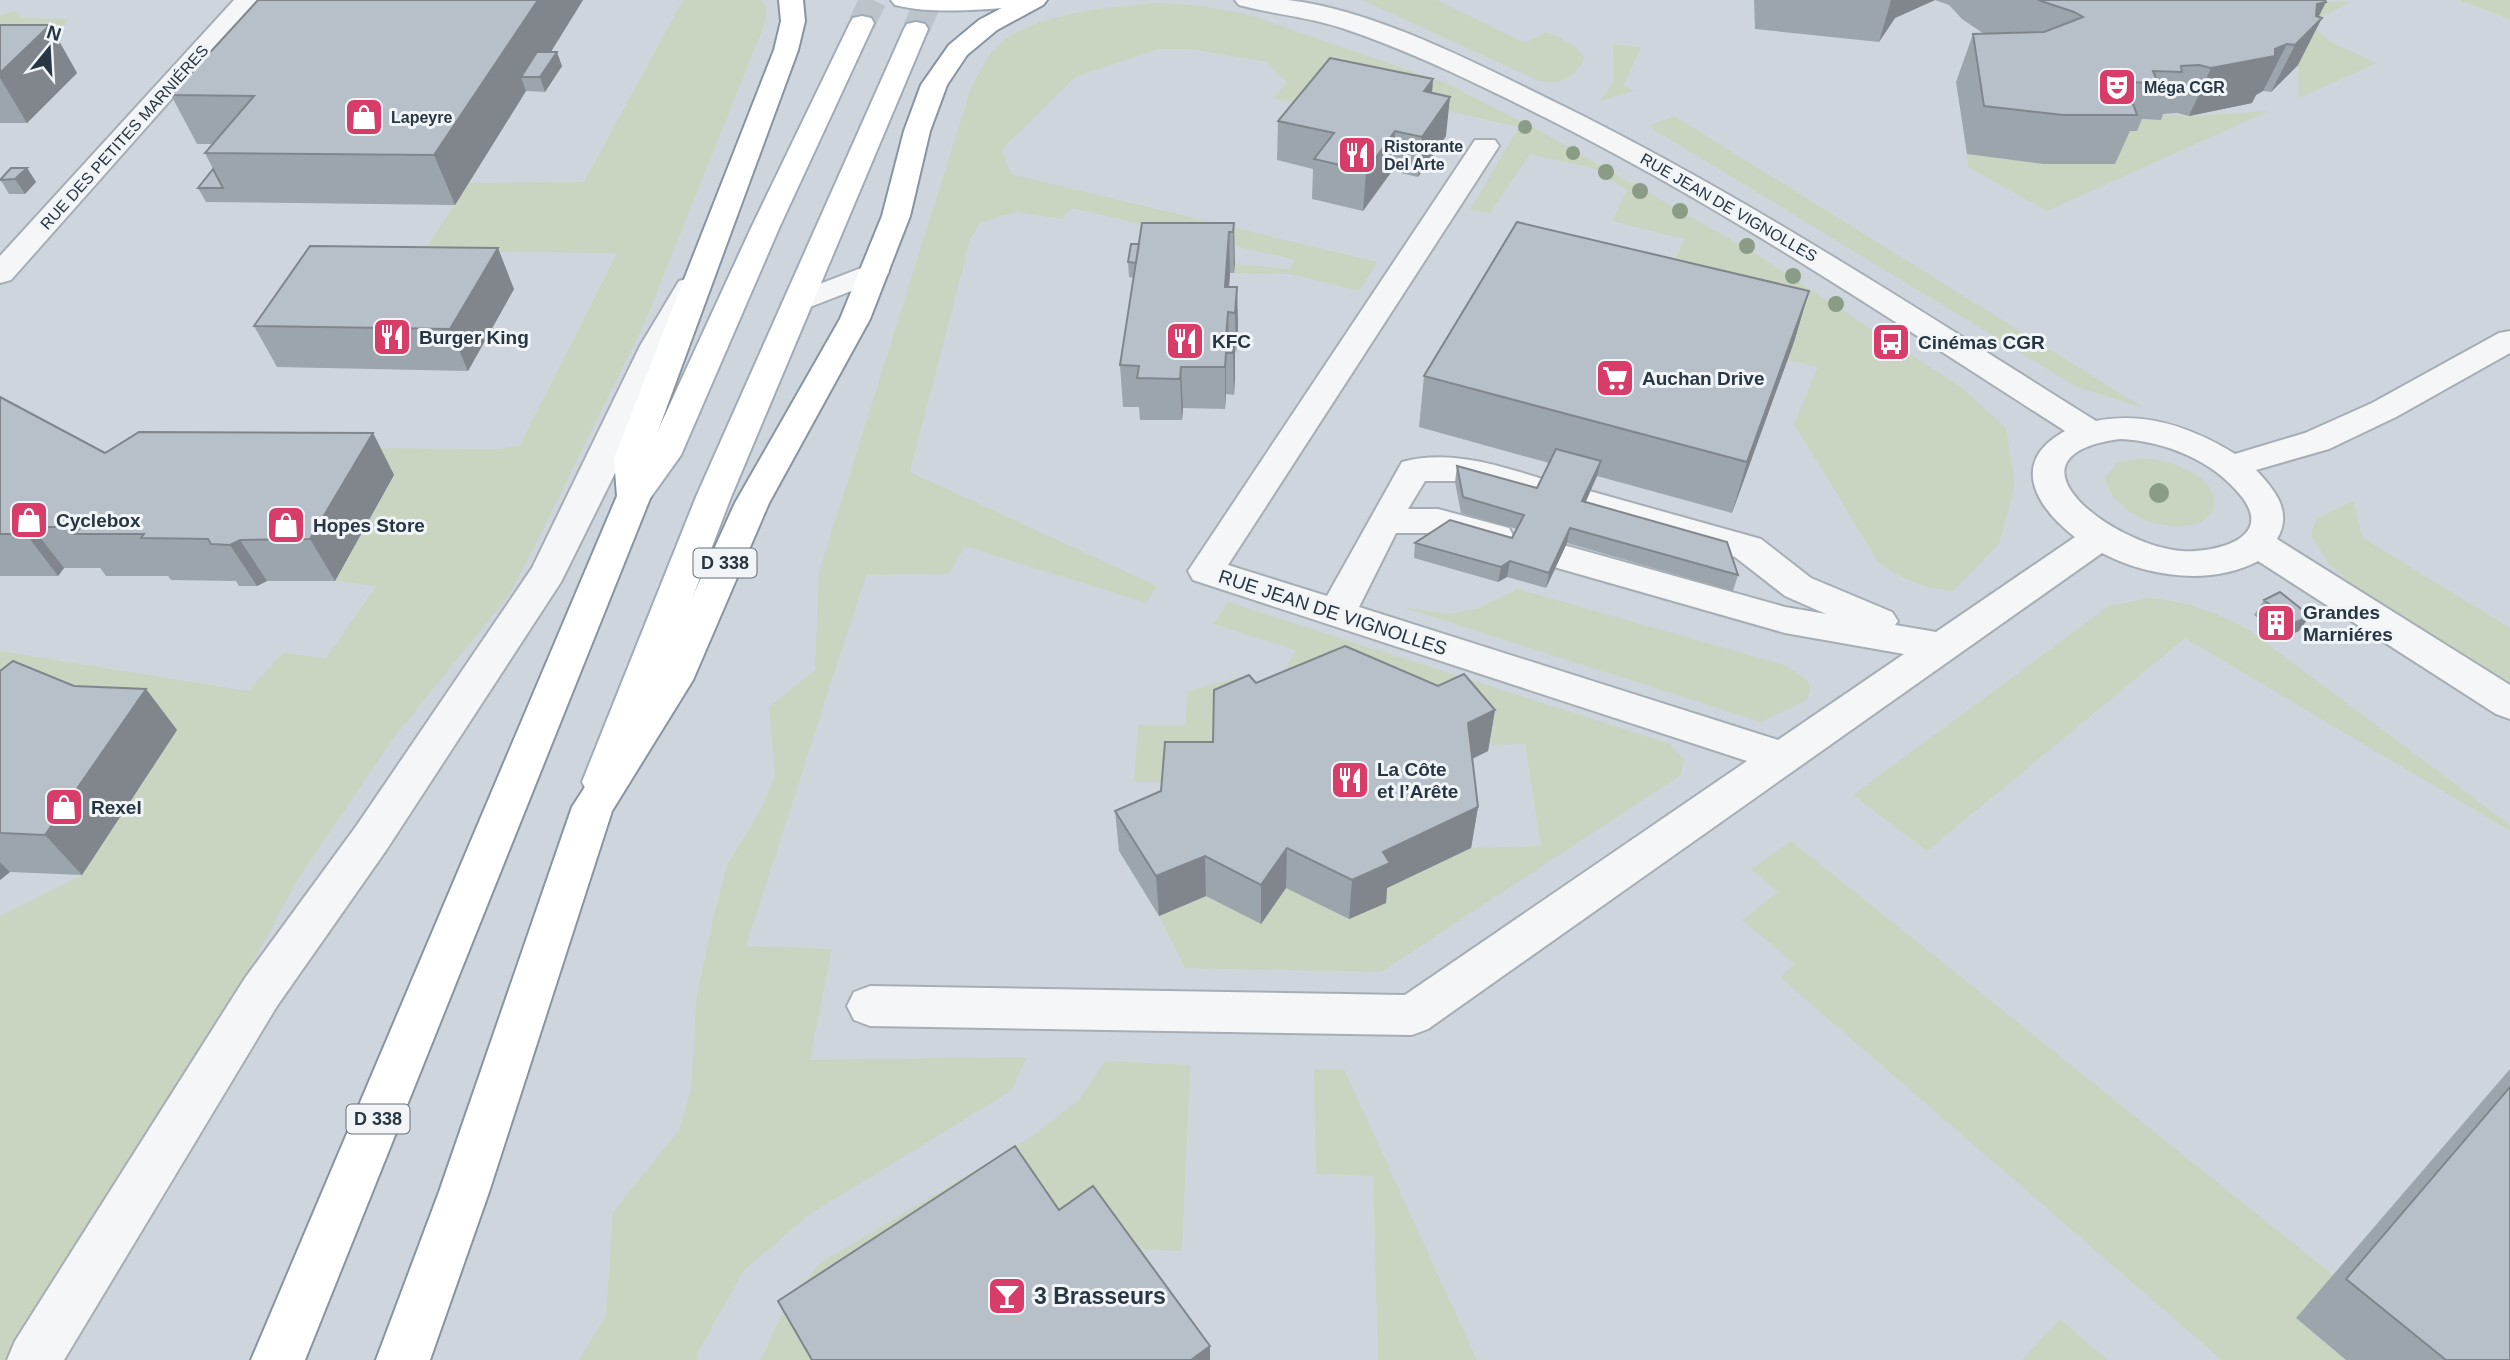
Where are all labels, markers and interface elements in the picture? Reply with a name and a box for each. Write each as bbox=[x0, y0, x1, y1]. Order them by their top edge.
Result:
north arrow bbox=[14, 14, 84, 84]
text: N bbox=[44, 21, 64, 45]
street label: RUE DES PETITES MARNIÉRES bbox=[36, 41, 212, 233]
theatre icon: Méga CGR bbox=[2096, 66, 2138, 108]
place label: Méga CGR bbox=[2144, 79, 2225, 96]
shop icon: Lapeyre bbox=[343, 96, 385, 138]
place label: Lapeyre bbox=[391, 109, 452, 126]
restaurant icon: Ristorante Del Arte bbox=[1336, 134, 1378, 176]
place label: Ristorante Del Arte bbox=[1384, 138, 1463, 173]
street label: RUE JEAN DE VIGNOLLES bbox=[1637, 150, 1820, 265]
restaurant icon: Burger King bbox=[371, 316, 413, 358]
restaurant icon: KFC bbox=[1164, 320, 1206, 362]
bus stop icon: Cinémas CGR bbox=[1870, 321, 1912, 363]
place label: Burger King bbox=[419, 327, 529, 348]
place label: KFC bbox=[1212, 331, 1251, 352]
place label: Cinémas CGR bbox=[1918, 332, 2045, 353]
supermarket icon: Auchan Drive bbox=[1594, 357, 1636, 399]
place label: Auchan Drive bbox=[1642, 368, 1764, 389]
shop icon: Cyclebox bbox=[8, 499, 50, 541]
shop icon: Hopes Store bbox=[265, 504, 307, 546]
place label: Cyclebox bbox=[56, 510, 141, 531]
place label: Hopes Store bbox=[313, 515, 425, 536]
road number: D 338 bbox=[694, 548, 756, 578]
street label: RUE JEAN DE VIGNOLLES bbox=[1216, 566, 1450, 659]
building icon: Grandes Marniéres bbox=[2255, 602, 2297, 644]
place label: Grandes Marniéres bbox=[2303, 602, 2393, 645]
restaurant icon: La Côte et l’Arête bbox=[1329, 759, 1371, 801]
place label: La Côte et l’Arête bbox=[1377, 759, 1458, 802]
shop icon: Rexel bbox=[43, 786, 85, 828]
place label: Rexel bbox=[91, 797, 142, 818]
road number: D 338 bbox=[346, 1104, 410, 1134]
bar icon: 3 Brasseurs bbox=[986, 1275, 1028, 1317]
place label: 3 Brasseurs bbox=[1034, 1283, 1166, 1309]

